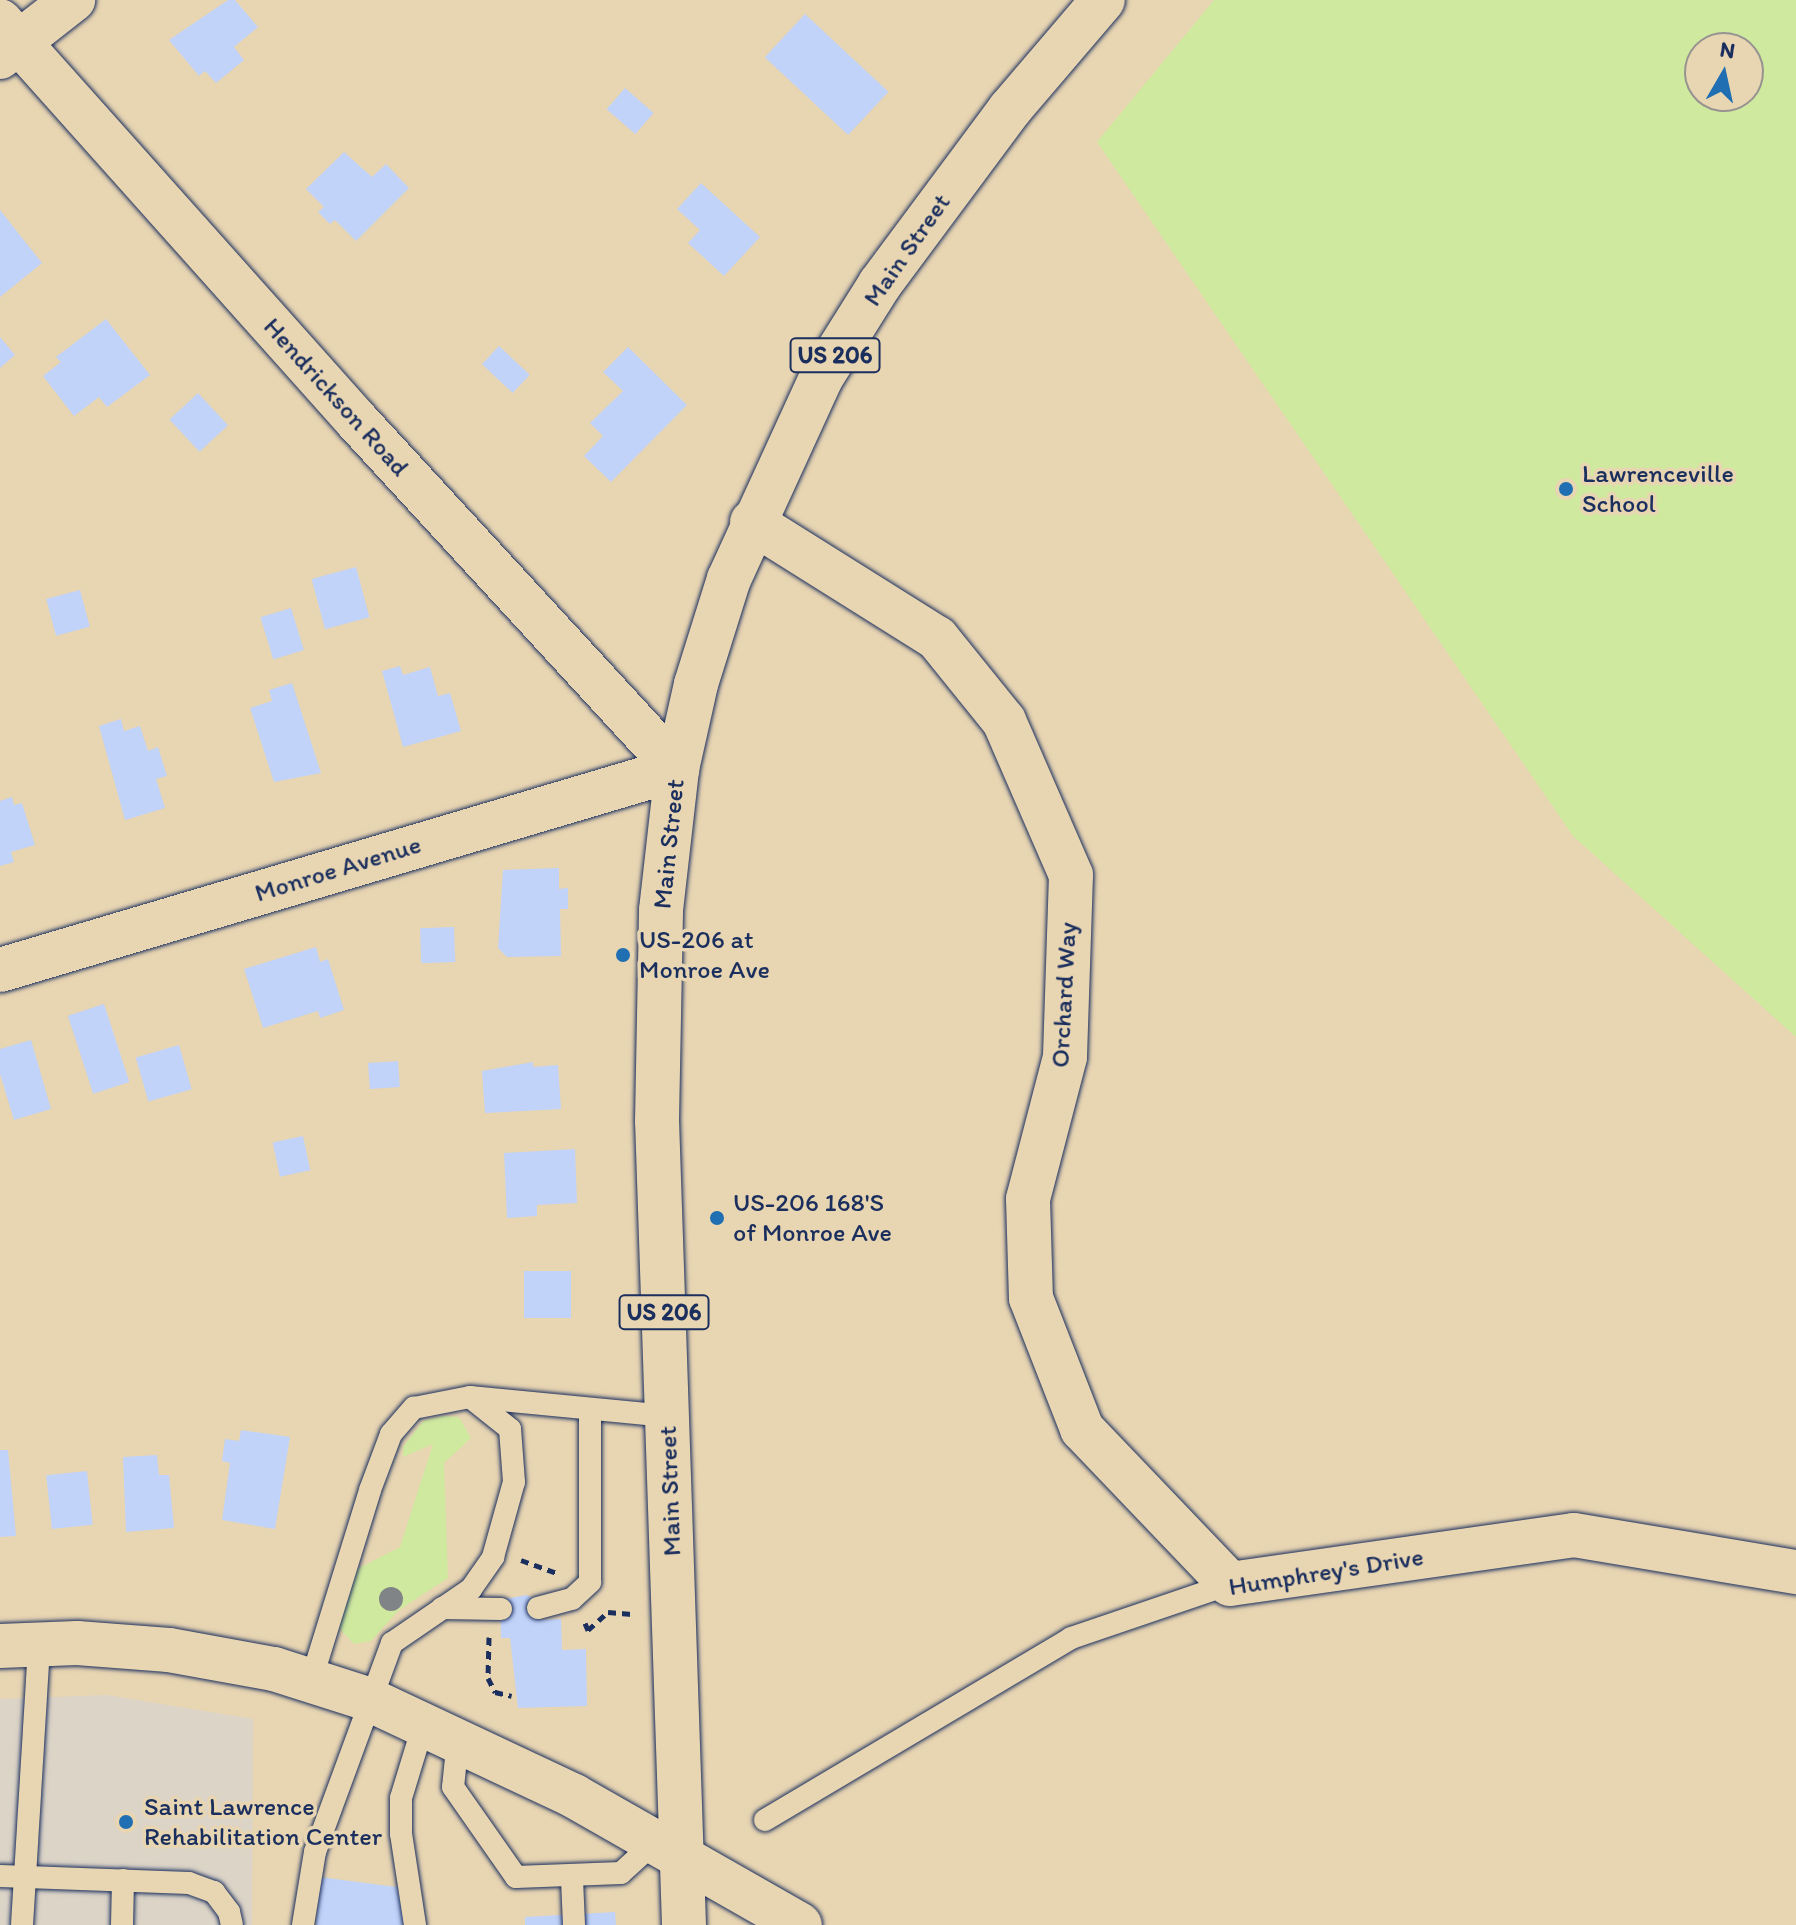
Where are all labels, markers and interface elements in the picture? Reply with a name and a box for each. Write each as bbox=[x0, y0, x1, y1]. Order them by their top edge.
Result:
north arrow bbox=[1684, 32, 1764, 112]
text: N bbox=[1718, 35, 1737, 64]
street label: Main Street bbox=[857, 188, 957, 312]
street label: Hendrickson Road bbox=[257, 311, 415, 483]
road number: US 206 bbox=[789, 335, 881, 375]
place label: Lawrenceville School bbox=[1582, 458, 1734, 520]
marker: Lawrenceville School bbox=[1557, 480, 1575, 498]
street label: Main Street bbox=[647, 778, 691, 910]
street label: Monroe Avenue bbox=[252, 829, 424, 909]
street label: Orchard Way bbox=[1045, 922, 1083, 1068]
place label: US-206 at Monroe Ave bbox=[639, 924, 770, 986]
marker: US-206 at Monroe Ave bbox=[614, 946, 632, 964]
place label: US-206 168'S of Monroe Ave bbox=[733, 1187, 892, 1248]
marker: US-206 168'S of Monroe Ave bbox=[708, 1209, 726, 1227]
road number: US 206 bbox=[618, 1292, 710, 1332]
street label: Main Street bbox=[652, 1426, 688, 1556]
street label: Humphrey's Drive bbox=[1226, 1541, 1426, 1603]
place label: Saint Lawrence Rehabilitation Center bbox=[144, 1791, 382, 1852]
marker: Saint Lawrence Rehabilitation Center bbox=[115, 1811, 137, 1833]

